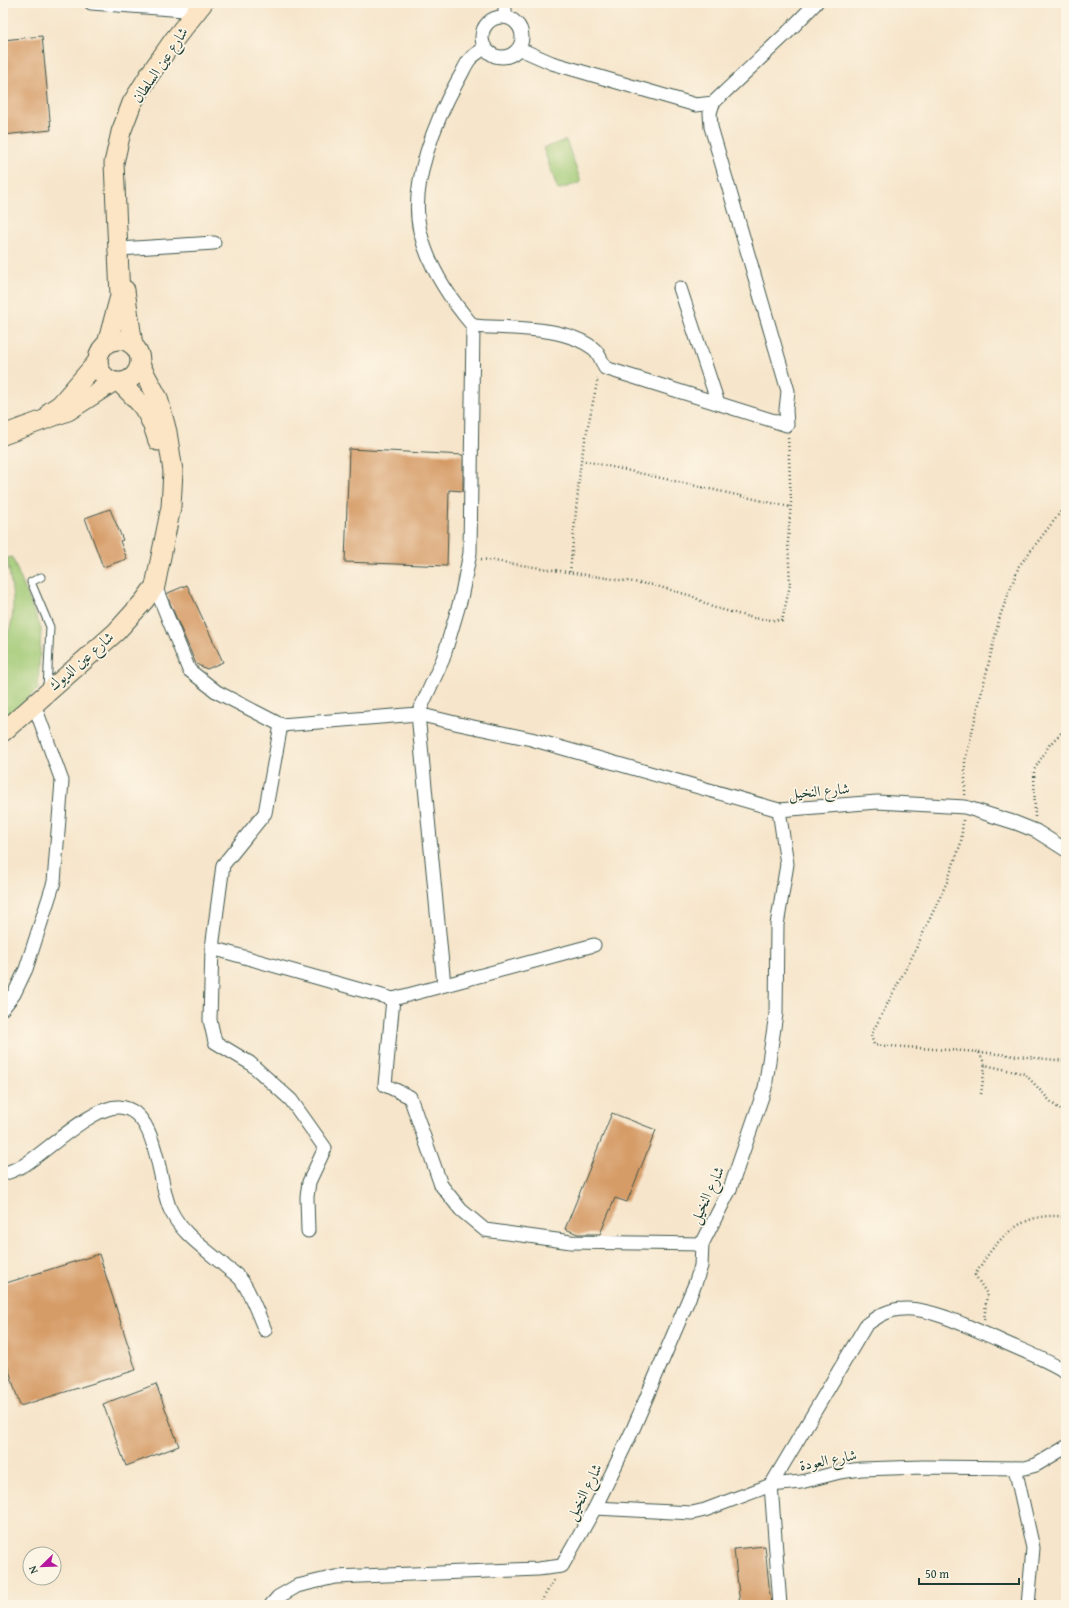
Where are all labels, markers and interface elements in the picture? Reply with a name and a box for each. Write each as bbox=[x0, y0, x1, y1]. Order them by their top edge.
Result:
street label: شارع عين السلطان bbox=[126, 23, 195, 109]
street label: شارع عين الديوك bbox=[43, 626, 120, 697]
street label: شارع النخيل bbox=[787, 777, 851, 807]
street label: شارع النخيل bbox=[684, 1163, 732, 1228]
street label: شارع العودة bbox=[797, 1444, 859, 1478]
street label: شارع النخيل bbox=[560, 1460, 610, 1525]
north arrow bbox=[22, 1546, 62, 1586]
scale bar bbox=[919, 1560, 1019, 1586]
text: N bbox=[24, 1563, 42, 1576]
text: 50 m bbox=[925, 1565, 949, 1582]

